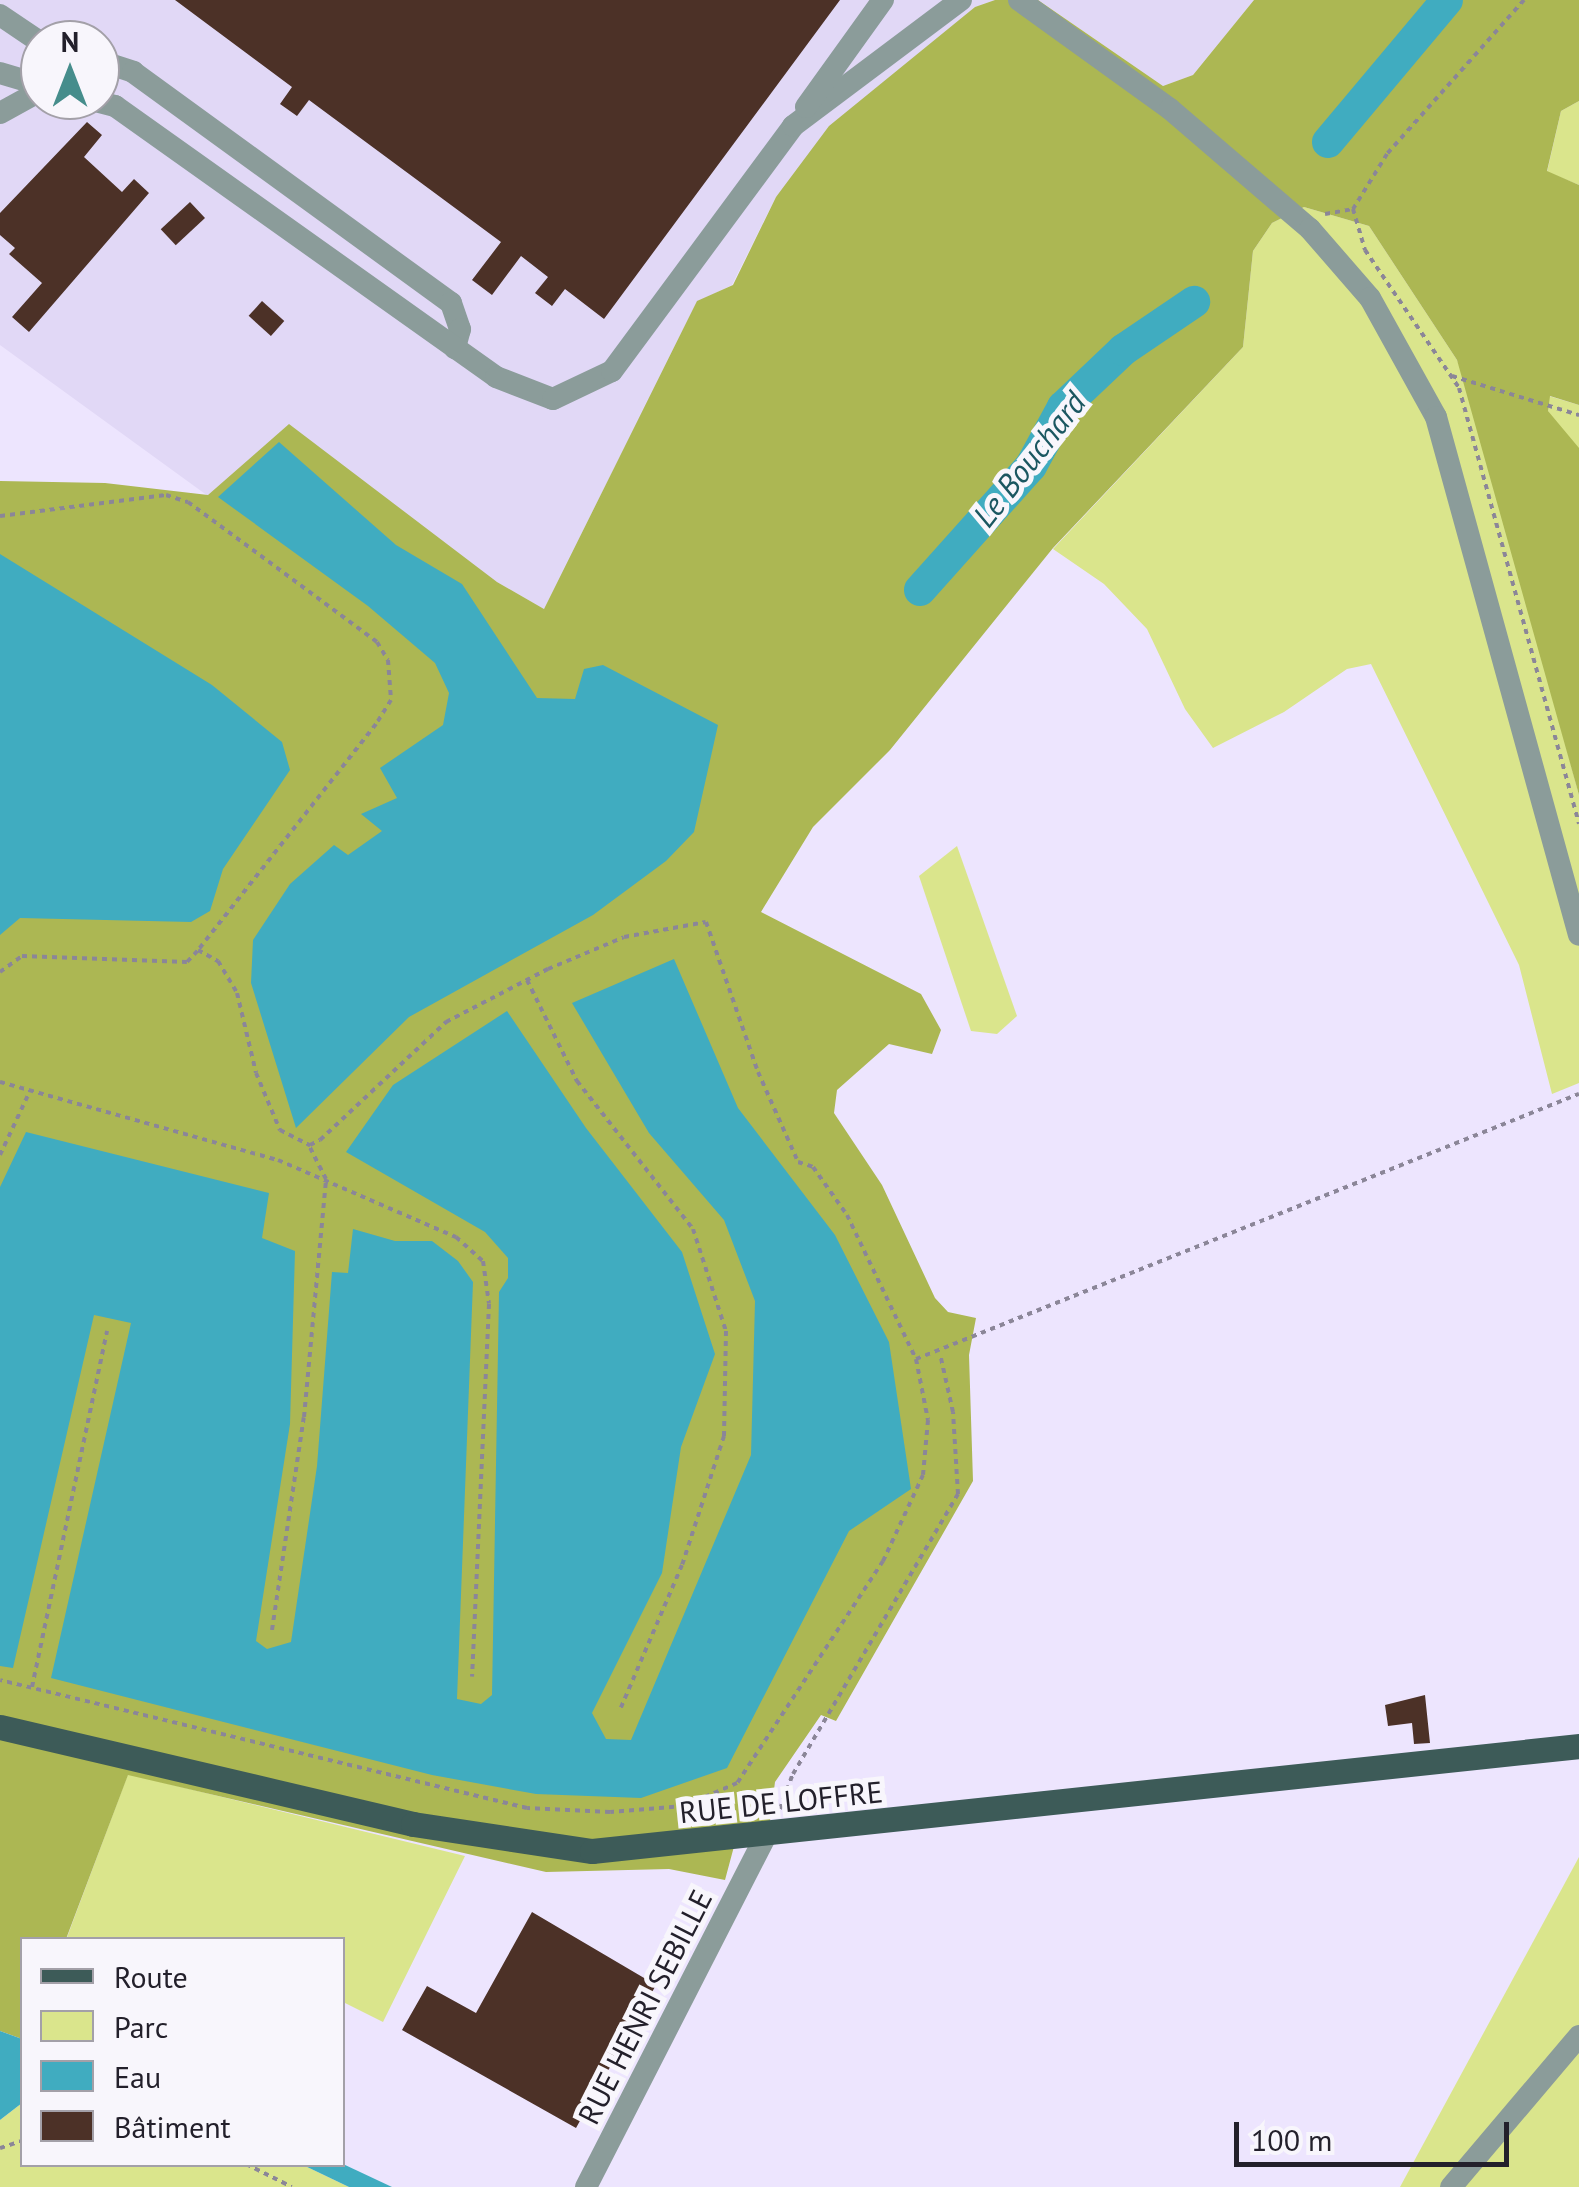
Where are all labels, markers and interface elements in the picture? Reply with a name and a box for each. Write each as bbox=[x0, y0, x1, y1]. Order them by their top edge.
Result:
north arrow bbox=[20, 20, 120, 120]
text: N bbox=[61, 23, 79, 60]
water label: Le Bouchard bbox=[964, 384, 1094, 534]
street label: RUE DE LOFFRE bbox=[678, 1773, 884, 1831]
street label: RUE HENRI SEBILLE bbox=[570, 1884, 720, 2130]
legend bbox=[20, 1937, 345, 2167]
text: Route bbox=[114, 1957, 188, 1996]
text: Parc bbox=[114, 2007, 168, 2046]
text: Eau bbox=[114, 2057, 161, 2096]
scale bar bbox=[1239, 2102, 1514, 2164]
text: Bâtiment bbox=[114, 2107, 231, 2146]
text: 100 m bbox=[1251, 2120, 1332, 2159]

